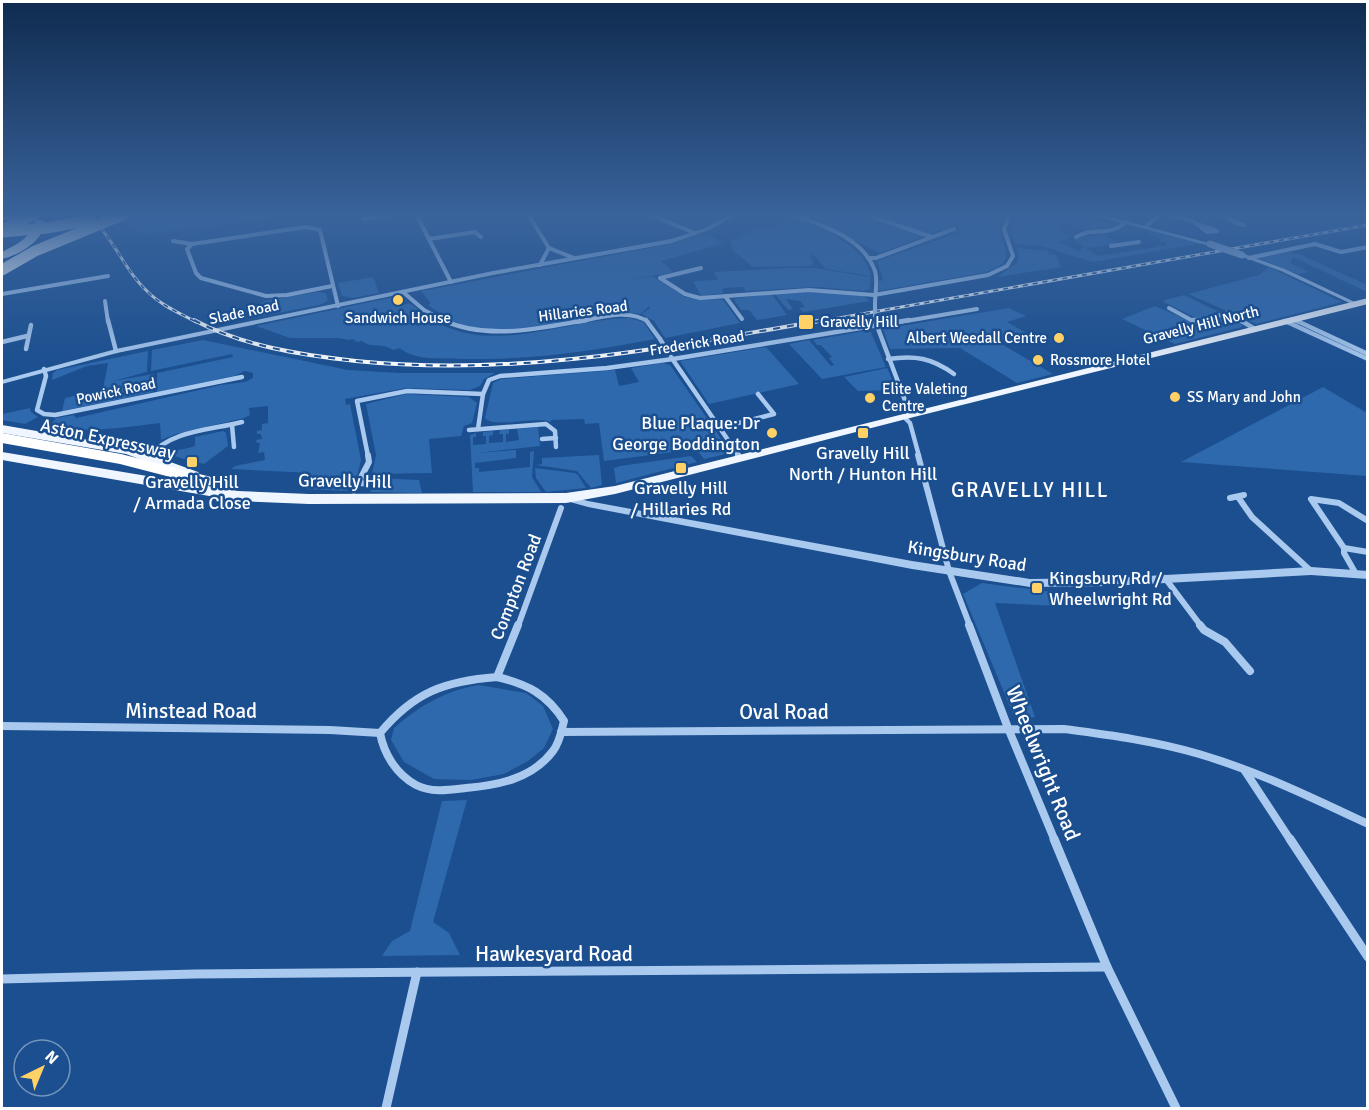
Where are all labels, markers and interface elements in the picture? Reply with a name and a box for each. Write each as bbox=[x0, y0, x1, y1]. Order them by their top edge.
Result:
marker: Sandwich House bbox=[391, 293, 405, 307]
street label: Slade Road bbox=[207, 296, 281, 328]
street label: Hillaries Road bbox=[537, 297, 629, 325]
street label: Gravelly Hill North bbox=[1141, 302, 1261, 348]
place label: Sandwich House bbox=[345, 309, 451, 327]
marker: Gravelly Hill bbox=[797, 313, 815, 331]
place label: Gravelly Hill bbox=[820, 313, 898, 331]
street label: Frederick Road bbox=[648, 327, 746, 359]
place label: Albert Weedall Centre bbox=[906, 329, 1047, 347]
marker: Albert Weedall Centre bbox=[1052, 331, 1066, 345]
place label: Rossmore Hotel bbox=[1050, 351, 1150, 369]
marker: Rossmore Hotel bbox=[1031, 353, 1045, 367]
street label: Powick Road bbox=[75, 374, 157, 408]
place label: Elite Valeting Centre bbox=[882, 380, 968, 415]
place label: SS Mary and John bbox=[1187, 388, 1301, 406]
marker: SS Mary and John bbox=[1168, 390, 1182, 404]
marker: Elite Valeting Centre bbox=[863, 391, 877, 405]
place label: Blue Plaque: Dr George Boddington bbox=[612, 412, 760, 455]
street label: Aston Expressway bbox=[39, 414, 178, 464]
marker: Blue Plaque: Dr George Boddington bbox=[765, 426, 779, 440]
marker: Gravelly Hill North / Hunton Hill bbox=[856, 426, 870, 440]
place label: Gravelly Hill North / Hunton Hill bbox=[789, 442, 937, 485]
marker: Gravelly Hill / Armada Close bbox=[185, 455, 199, 469]
marker: Gravelly Hill / Hillaries Rd bbox=[674, 461, 688, 475]
street label: Gravelly Hill bbox=[298, 469, 392, 493]
place label: Gravelly Hill / Armada Close bbox=[133, 471, 251, 514]
place label: Gravelly Hill / Hillaries Rd bbox=[631, 477, 731, 520]
district label: GRAVELLY HILL bbox=[951, 477, 1109, 503]
street label: Compton Road bbox=[486, 531, 546, 643]
street label: Kingsbury Road bbox=[906, 536, 1028, 576]
place label: Kingsbury Rd / Wheelwright Rd bbox=[1049, 567, 1172, 610]
marker: Kingsbury Rd / Wheelwright Rd bbox=[1030, 581, 1044, 595]
street label: Wheelwright Road bbox=[1000, 682, 1086, 844]
street label: Minstead Road bbox=[125, 698, 257, 724]
street label: Oval Road bbox=[739, 699, 829, 725]
street label: Hawkesyard Road bbox=[475, 941, 633, 967]
north arrow bbox=[12, 1038, 72, 1098]
text: N bbox=[41, 1047, 62, 1069]

